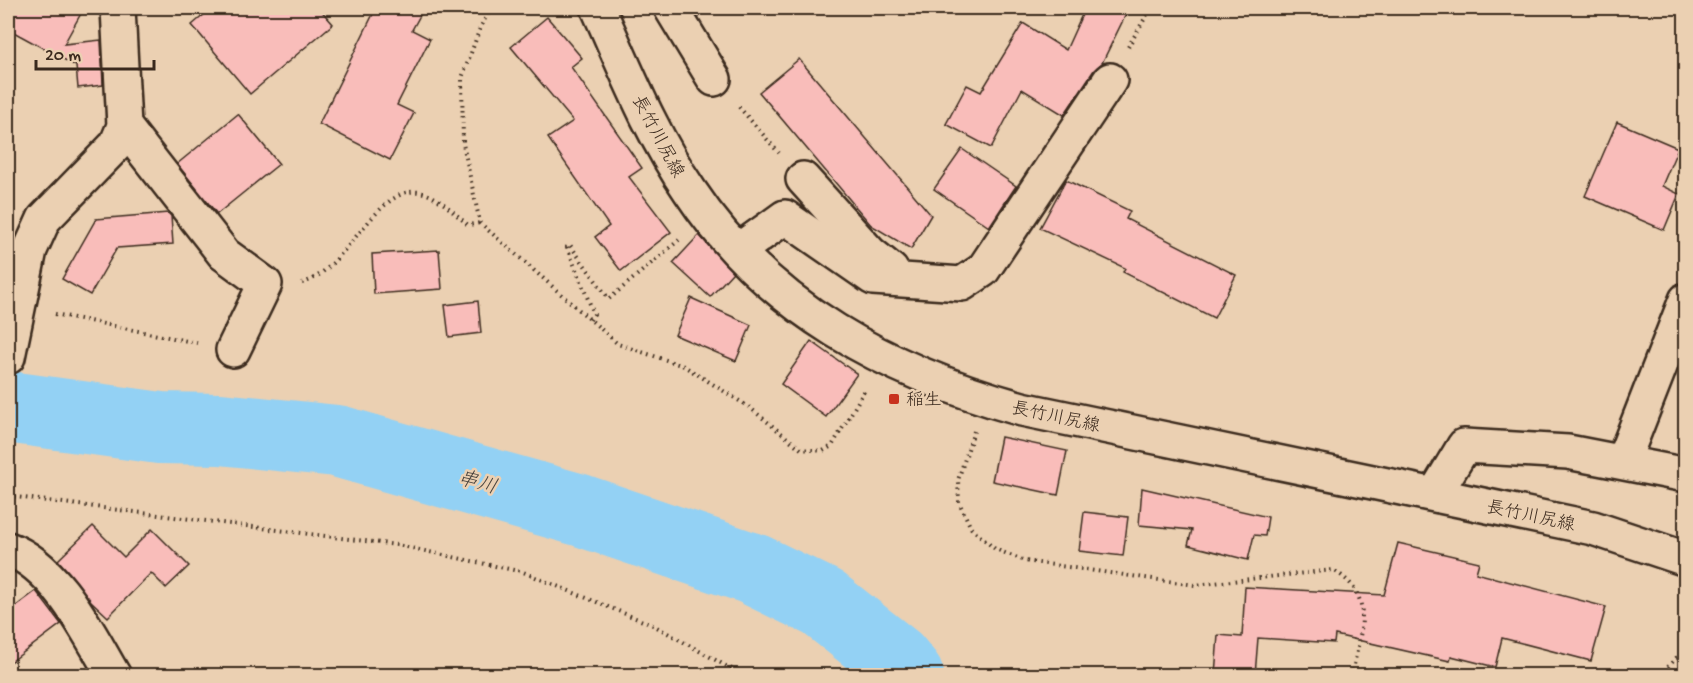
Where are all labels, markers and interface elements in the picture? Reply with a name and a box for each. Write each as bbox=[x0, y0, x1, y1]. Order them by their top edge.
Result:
scale bar bbox=[36, 33, 154, 71]
text: 20 m bbox=[45, 46, 81, 67]
street label: 長竹川尻線 bbox=[626, 92, 688, 182]
place label: 稲生 bbox=[906, 390, 942, 412]
marker: 稲生 bbox=[887, 392, 901, 406]
street label: 長竹川尻線 bbox=[1009, 398, 1102, 438]
water label: 串川 bbox=[455, 466, 500, 501]
street label: 長竹川尻線 bbox=[1484, 497, 1577, 537]

